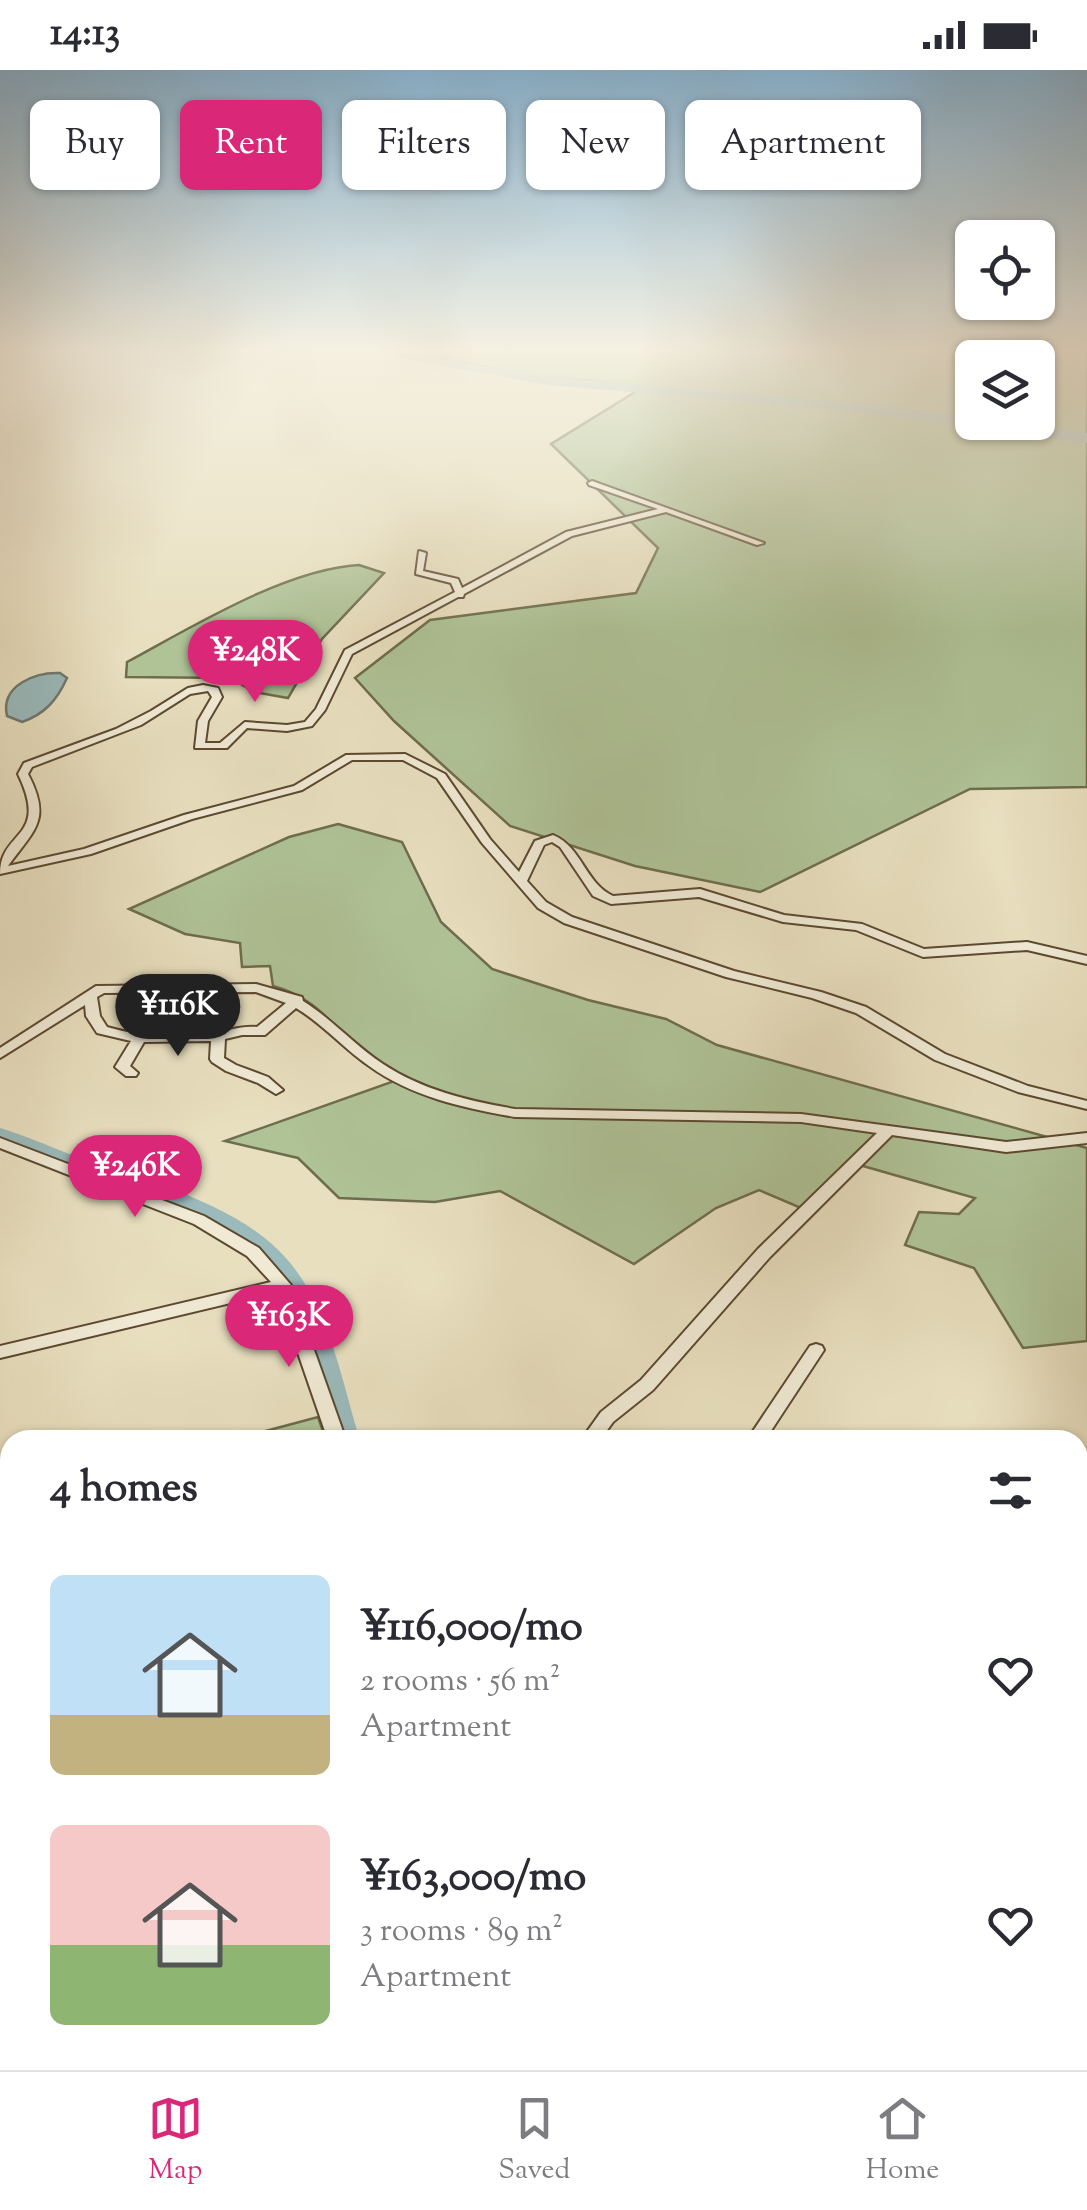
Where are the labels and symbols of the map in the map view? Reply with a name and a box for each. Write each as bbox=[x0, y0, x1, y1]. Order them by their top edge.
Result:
pin: ¥248K bbox=[185, 620, 325, 705]
pin: ¥116K bbox=[108, 974, 248, 1059]
pin: ¥246K bbox=[65, 1135, 205, 1220]
pin: ¥163K bbox=[219, 1285, 359, 1370]

